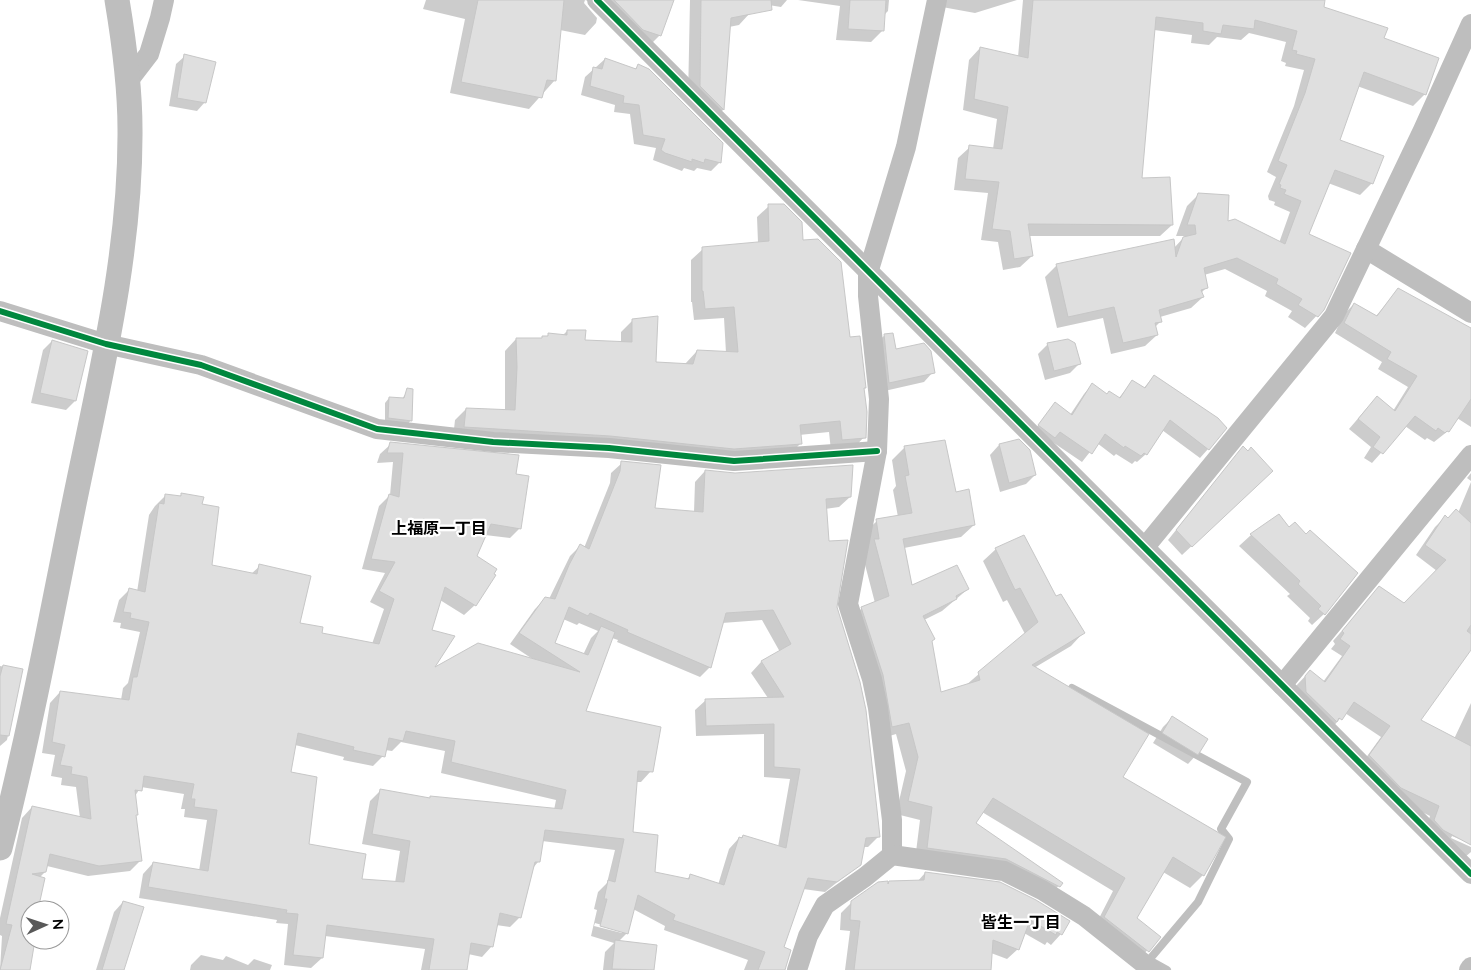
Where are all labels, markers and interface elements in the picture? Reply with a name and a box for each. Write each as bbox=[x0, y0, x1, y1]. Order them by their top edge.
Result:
district label: 上福原一丁目 bbox=[391, 518, 487, 537]
north arrow bbox=[20, 900, 70, 950]
district label: 皆生一丁目 bbox=[981, 912, 1061, 931]
text: N bbox=[50, 918, 67, 930]

